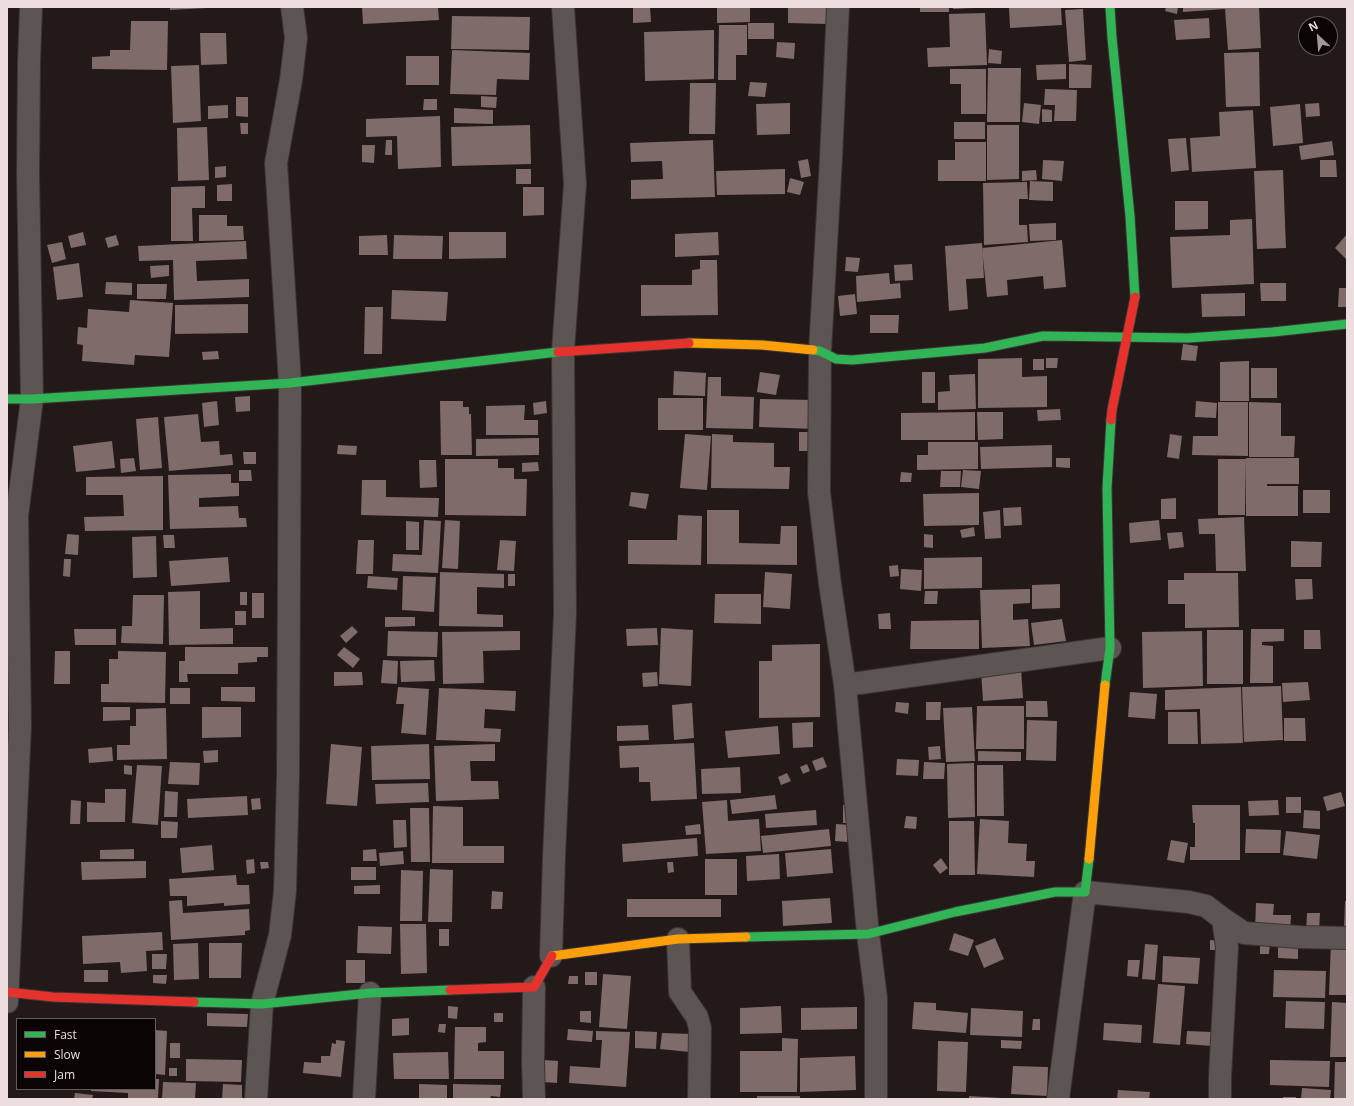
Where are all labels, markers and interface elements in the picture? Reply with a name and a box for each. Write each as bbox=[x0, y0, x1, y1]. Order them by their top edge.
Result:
north arrow bbox=[1298, 16, 1338, 56]
text: N bbox=[1306, 17, 1320, 34]
legend bbox=[16, 1018, 156, 1090]
text: Fast bbox=[54, 1026, 77, 1043]
text: Slow bbox=[54, 1046, 80, 1063]
text: Jam bbox=[54, 1066, 75, 1083]

